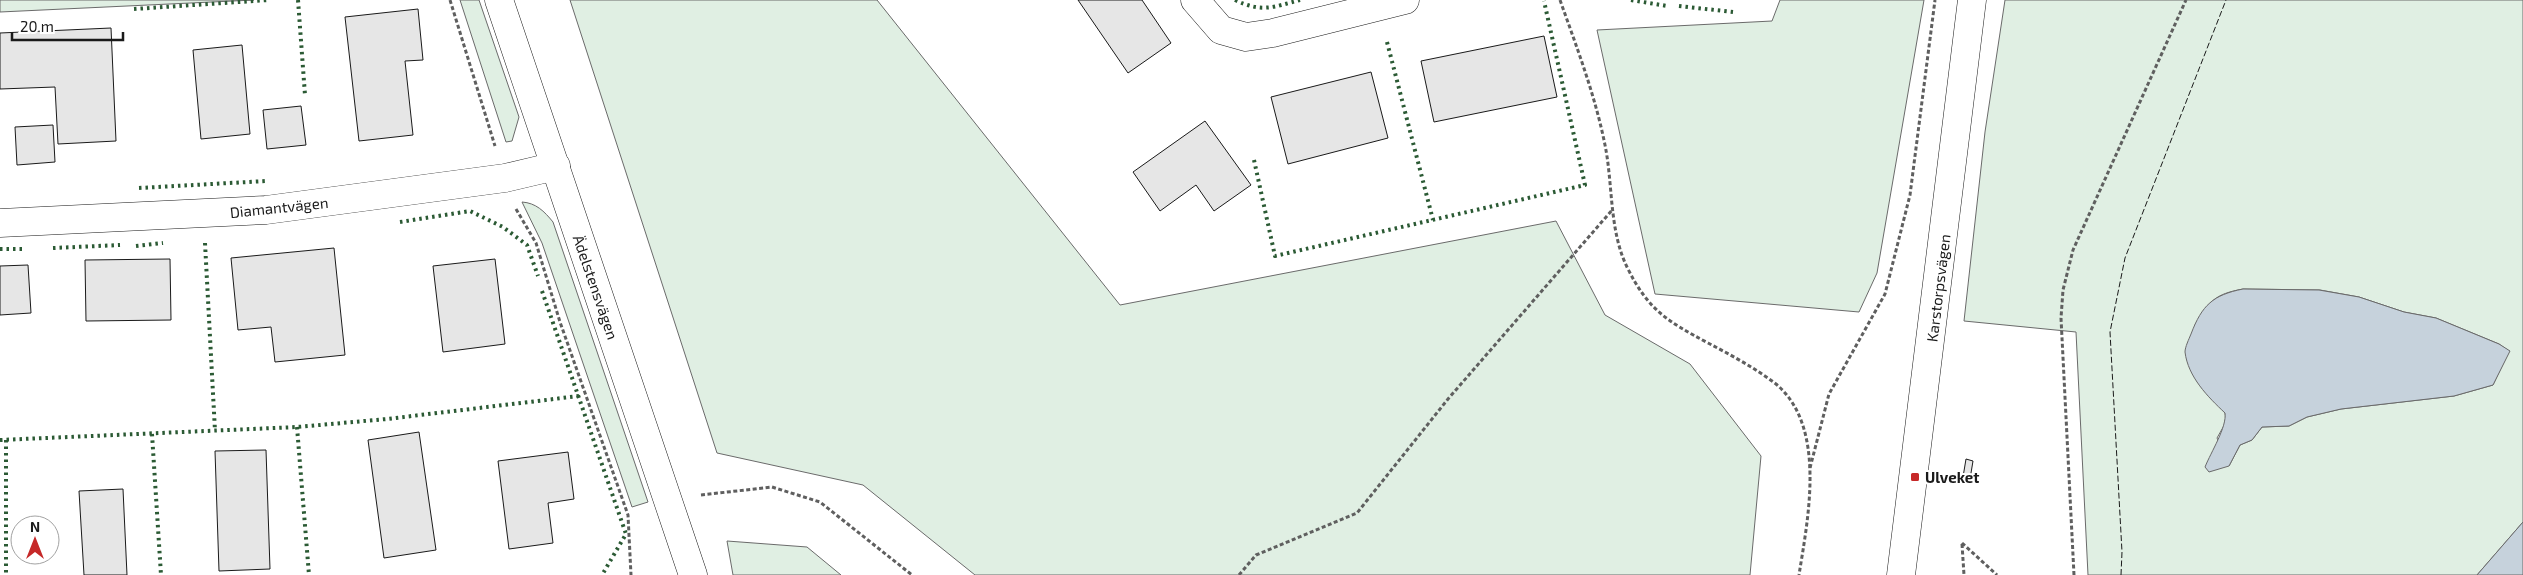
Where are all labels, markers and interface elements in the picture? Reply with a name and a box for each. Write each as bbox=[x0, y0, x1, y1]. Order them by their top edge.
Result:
scale bar bbox=[12, 10, 124, 42]
text: 20 m bbox=[20, 17, 54, 35]
street label: Diamantvägen bbox=[229, 193, 329, 221]
street label: Ädelstensvägen bbox=[570, 232, 622, 342]
street label: Karstorpsvägen bbox=[1922, 233, 1954, 343]
place label: Ulveket bbox=[1925, 468, 1979, 486]
marker: Ulveket bbox=[1909, 471, 1921, 483]
north arrow bbox=[10, 515, 60, 565]
text: N bbox=[30, 518, 40, 535]

